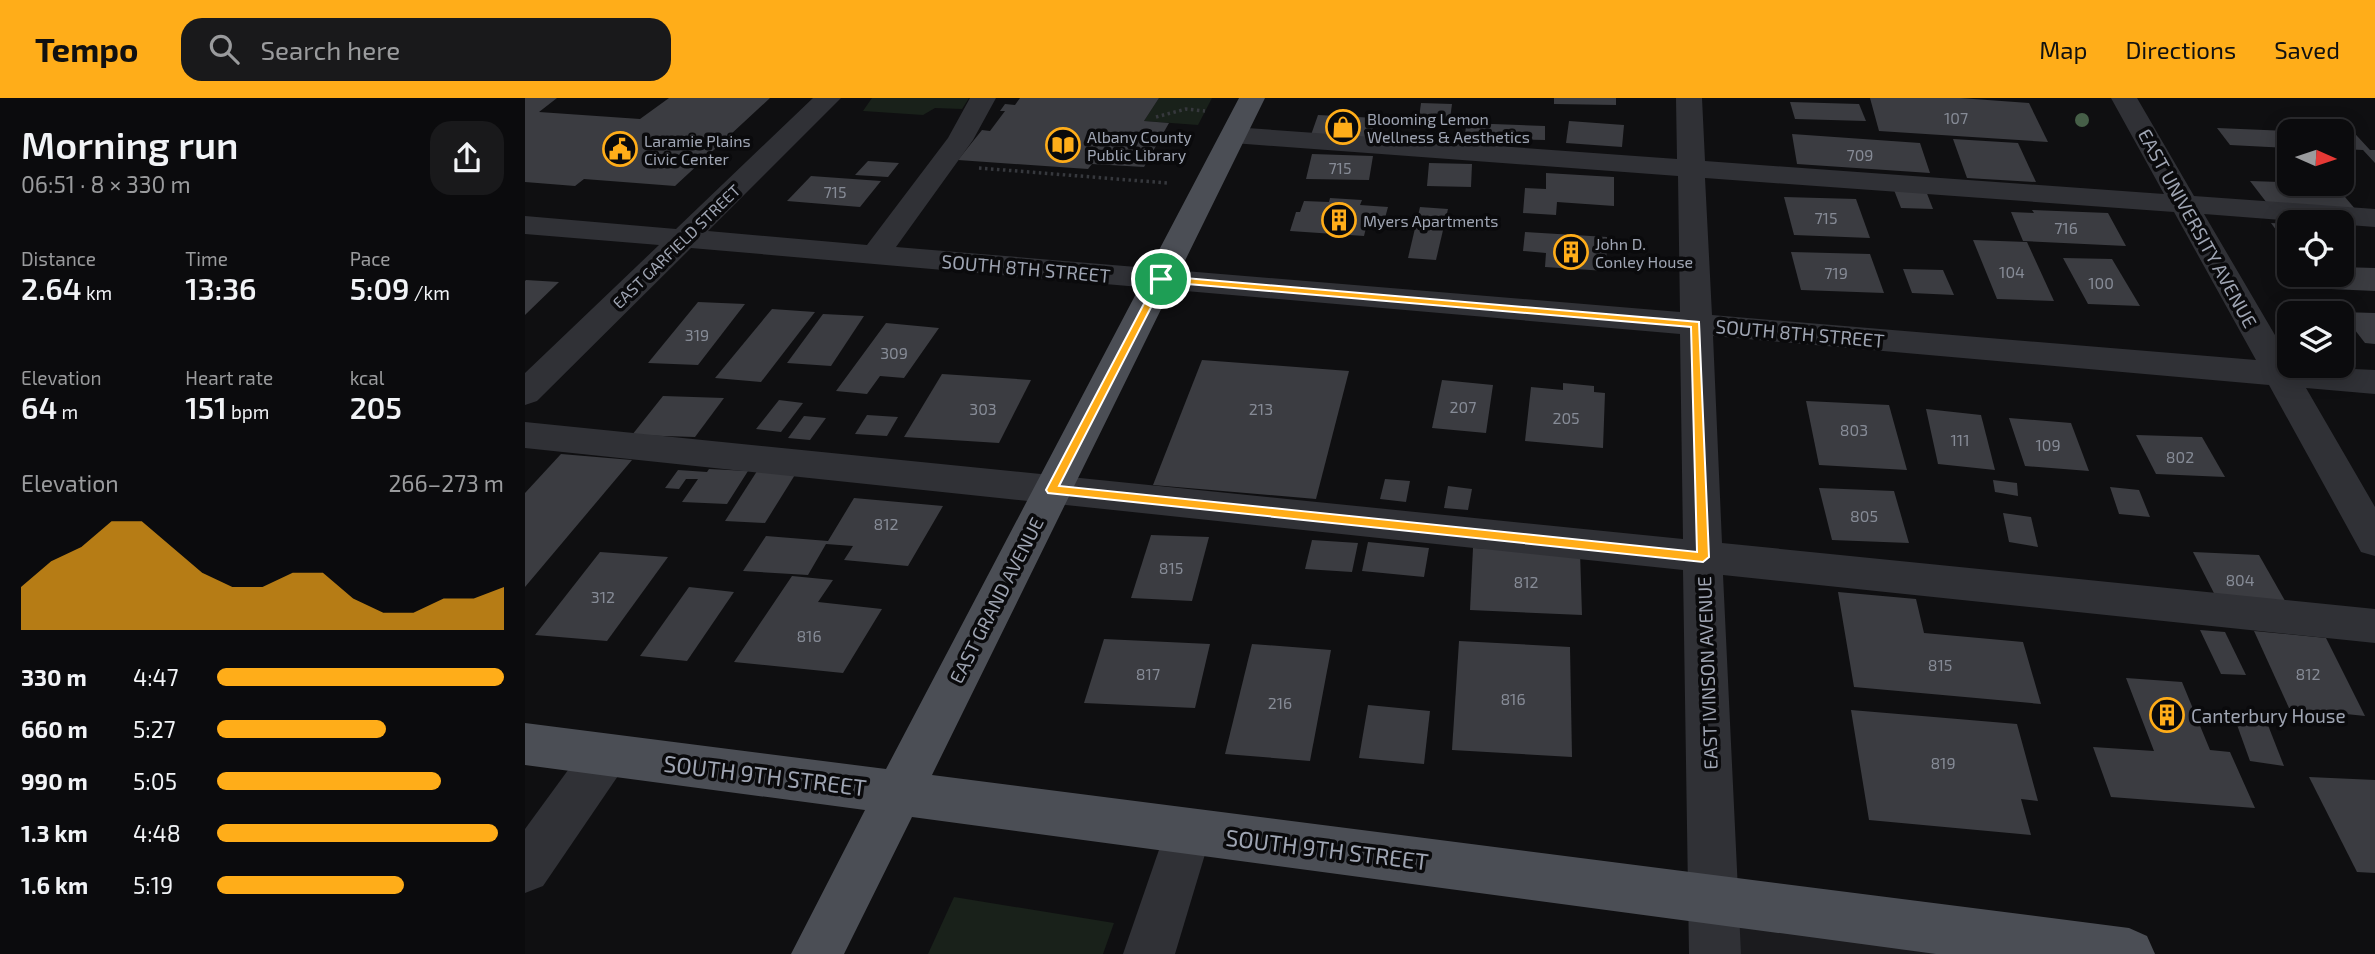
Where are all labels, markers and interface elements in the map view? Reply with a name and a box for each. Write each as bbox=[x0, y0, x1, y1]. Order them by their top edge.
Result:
search box bbox=[181, 18, 671, 81]
text: Tempo bbox=[35, 29, 139, 69]
icon: search bbox=[205, 30, 243, 68]
text: Search here bbox=[261, 34, 400, 65]
text: Map bbox=[2039, 35, 2087, 64]
text: Directions bbox=[2125, 35, 2236, 64]
text: Saved bbox=[2274, 35, 2340, 64]
shop icon: Blooming Lemon Wellness & Aesthetics bbox=[1324, 108, 1362, 146]
house number: 107 bbox=[1944, 108, 1968, 127]
place label: Blooming Lemon Wellness & Aesthetics bbox=[1367, 109, 1530, 146]
north arrow bbox=[2277, 119, 2354, 196]
map controls bbox=[2277, 119, 2354, 378]
text: Morning run bbox=[21, 121, 239, 167]
button: share bbox=[430, 121, 504, 195]
street label: EAST UNIVERSITY AVENUE bbox=[2134, 125, 2262, 331]
library icon: Albany County Public Library bbox=[1044, 126, 1082, 164]
place label: Albany County Public Library bbox=[1087, 127, 1192, 164]
public building icon: Laramie Plains Civic Center bbox=[601, 130, 639, 168]
place label: Laramie Plains Civic Center bbox=[644, 131, 751, 168]
house number: 709 bbox=[1847, 145, 1874, 164]
house number: 715 bbox=[1328, 158, 1352, 177]
text: 06:51 · 8 × 330 m bbox=[21, 170, 191, 198]
street label: EAST GARFIELD STREET bbox=[608, 180, 744, 312]
house number: 715 bbox=[823, 182, 847, 201]
building icon: Myers Apartments bbox=[1320, 201, 1358, 239]
house number: 715 bbox=[1814, 208, 1838, 227]
button: locate bbox=[2277, 210, 2354, 287]
place label: Myers Apartments bbox=[1363, 211, 1498, 230]
house number: 716 bbox=[2054, 218, 2078, 237]
building icon: John D. Conley House bbox=[1552, 233, 1590, 271]
place label: John D. Conley House bbox=[1595, 234, 1693, 271]
text: Distance bbox=[21, 247, 96, 270]
text: Time bbox=[185, 247, 228, 270]
text: Pace bbox=[350, 247, 391, 270]
street label: SOUTH 8TH STREET bbox=[941, 249, 1111, 287]
pin bbox=[1131, 249, 1191, 309]
icon: arrive bbox=[1142, 260, 1180, 298]
house number: 104 bbox=[1999, 262, 2025, 281]
house number: 719 bbox=[1824, 263, 1848, 282]
text: 2.64 bbox=[21, 270, 82, 306]
text: 13:36 bbox=[185, 270, 257, 306]
text: 5:09 bbox=[350, 270, 409, 306]
house number: 100 bbox=[2088, 273, 2114, 292]
text: km bbox=[82, 281, 112, 304]
text: /km bbox=[409, 281, 450, 304]
button: layers bbox=[2277, 301, 2354, 378]
street label: SOUTH 8TH STREET bbox=[1715, 314, 1885, 352]
house number: 319 bbox=[685, 325, 709, 344]
house number: 309 bbox=[880, 343, 908, 362]
text: Elevation bbox=[21, 366, 102, 389]
text: Heart rate bbox=[185, 366, 273, 389]
text: kcal bbox=[350, 366, 384, 389]
text: 64 bbox=[21, 389, 57, 425]
text: 151 bbox=[185, 389, 227, 425]
text: 205 bbox=[350, 389, 402, 425]
house number: 207 bbox=[1450, 397, 1476, 416]
house number: 303 bbox=[969, 399, 997, 418]
house number: 213 bbox=[1249, 399, 1273, 418]
text: m bbox=[57, 400, 78, 423]
text: bpm bbox=[227, 400, 270, 423]
house number: 205 bbox=[1552, 408, 1580, 427]
house number: 803 bbox=[1840, 420, 1868, 439]
house number: 111 bbox=[1950, 430, 1970, 449]
house number: 109 bbox=[2035, 435, 2061, 454]
house number: 802 bbox=[2166, 447, 2194, 466]
text: Elevation bbox=[21, 469, 119, 497]
text: 266–273 m bbox=[388, 469, 504, 497]
house number: 805 bbox=[1850, 506, 1878, 525]
street label: EAST GRAND AVENUE bbox=[944, 513, 1048, 687]
house number: 812 bbox=[873, 514, 899, 533]
house number: 815 bbox=[1159, 558, 1183, 577]
house number: 804 bbox=[2225, 570, 2255, 589]
house number: 812 bbox=[1513, 572, 1539, 591]
street label: EAST IVINSON AVENUE bbox=[1692, 576, 1722, 770]
house number: 312 bbox=[591, 587, 615, 606]
house number: 816 bbox=[796, 626, 822, 645]
house number: 815 bbox=[1928, 655, 1952, 674]
text: 330 m bbox=[21, 663, 87, 691]
text: 4:47 bbox=[133, 663, 179, 691]
house number: 817 bbox=[1136, 664, 1160, 683]
house number: 812 bbox=[2295, 664, 2321, 683]
house number: 816 bbox=[1500, 689, 1526, 708]
house number: 216 bbox=[1268, 693, 1292, 712]
building icon: Canterbury House bbox=[2148, 696, 2186, 734]
place label: Canterbury House bbox=[2191, 704, 2346, 727]
text: 660 m bbox=[21, 715, 88, 743]
text: 5:27 bbox=[133, 715, 175, 743]
street label: SOUTH 9TH STREET bbox=[662, 749, 868, 801]
house number: 819 bbox=[1930, 753, 1956, 772]
text: 990 m bbox=[21, 767, 88, 795]
text: 5:05 bbox=[133, 767, 177, 795]
text: 1.3 km bbox=[21, 819, 88, 847]
text: 4:48 bbox=[133, 819, 181, 847]
street label: SOUTH 9TH STREET bbox=[1224, 823, 1430, 875]
text: 1.6 km bbox=[21, 871, 88, 899]
text: 5:19 bbox=[133, 871, 173, 899]

